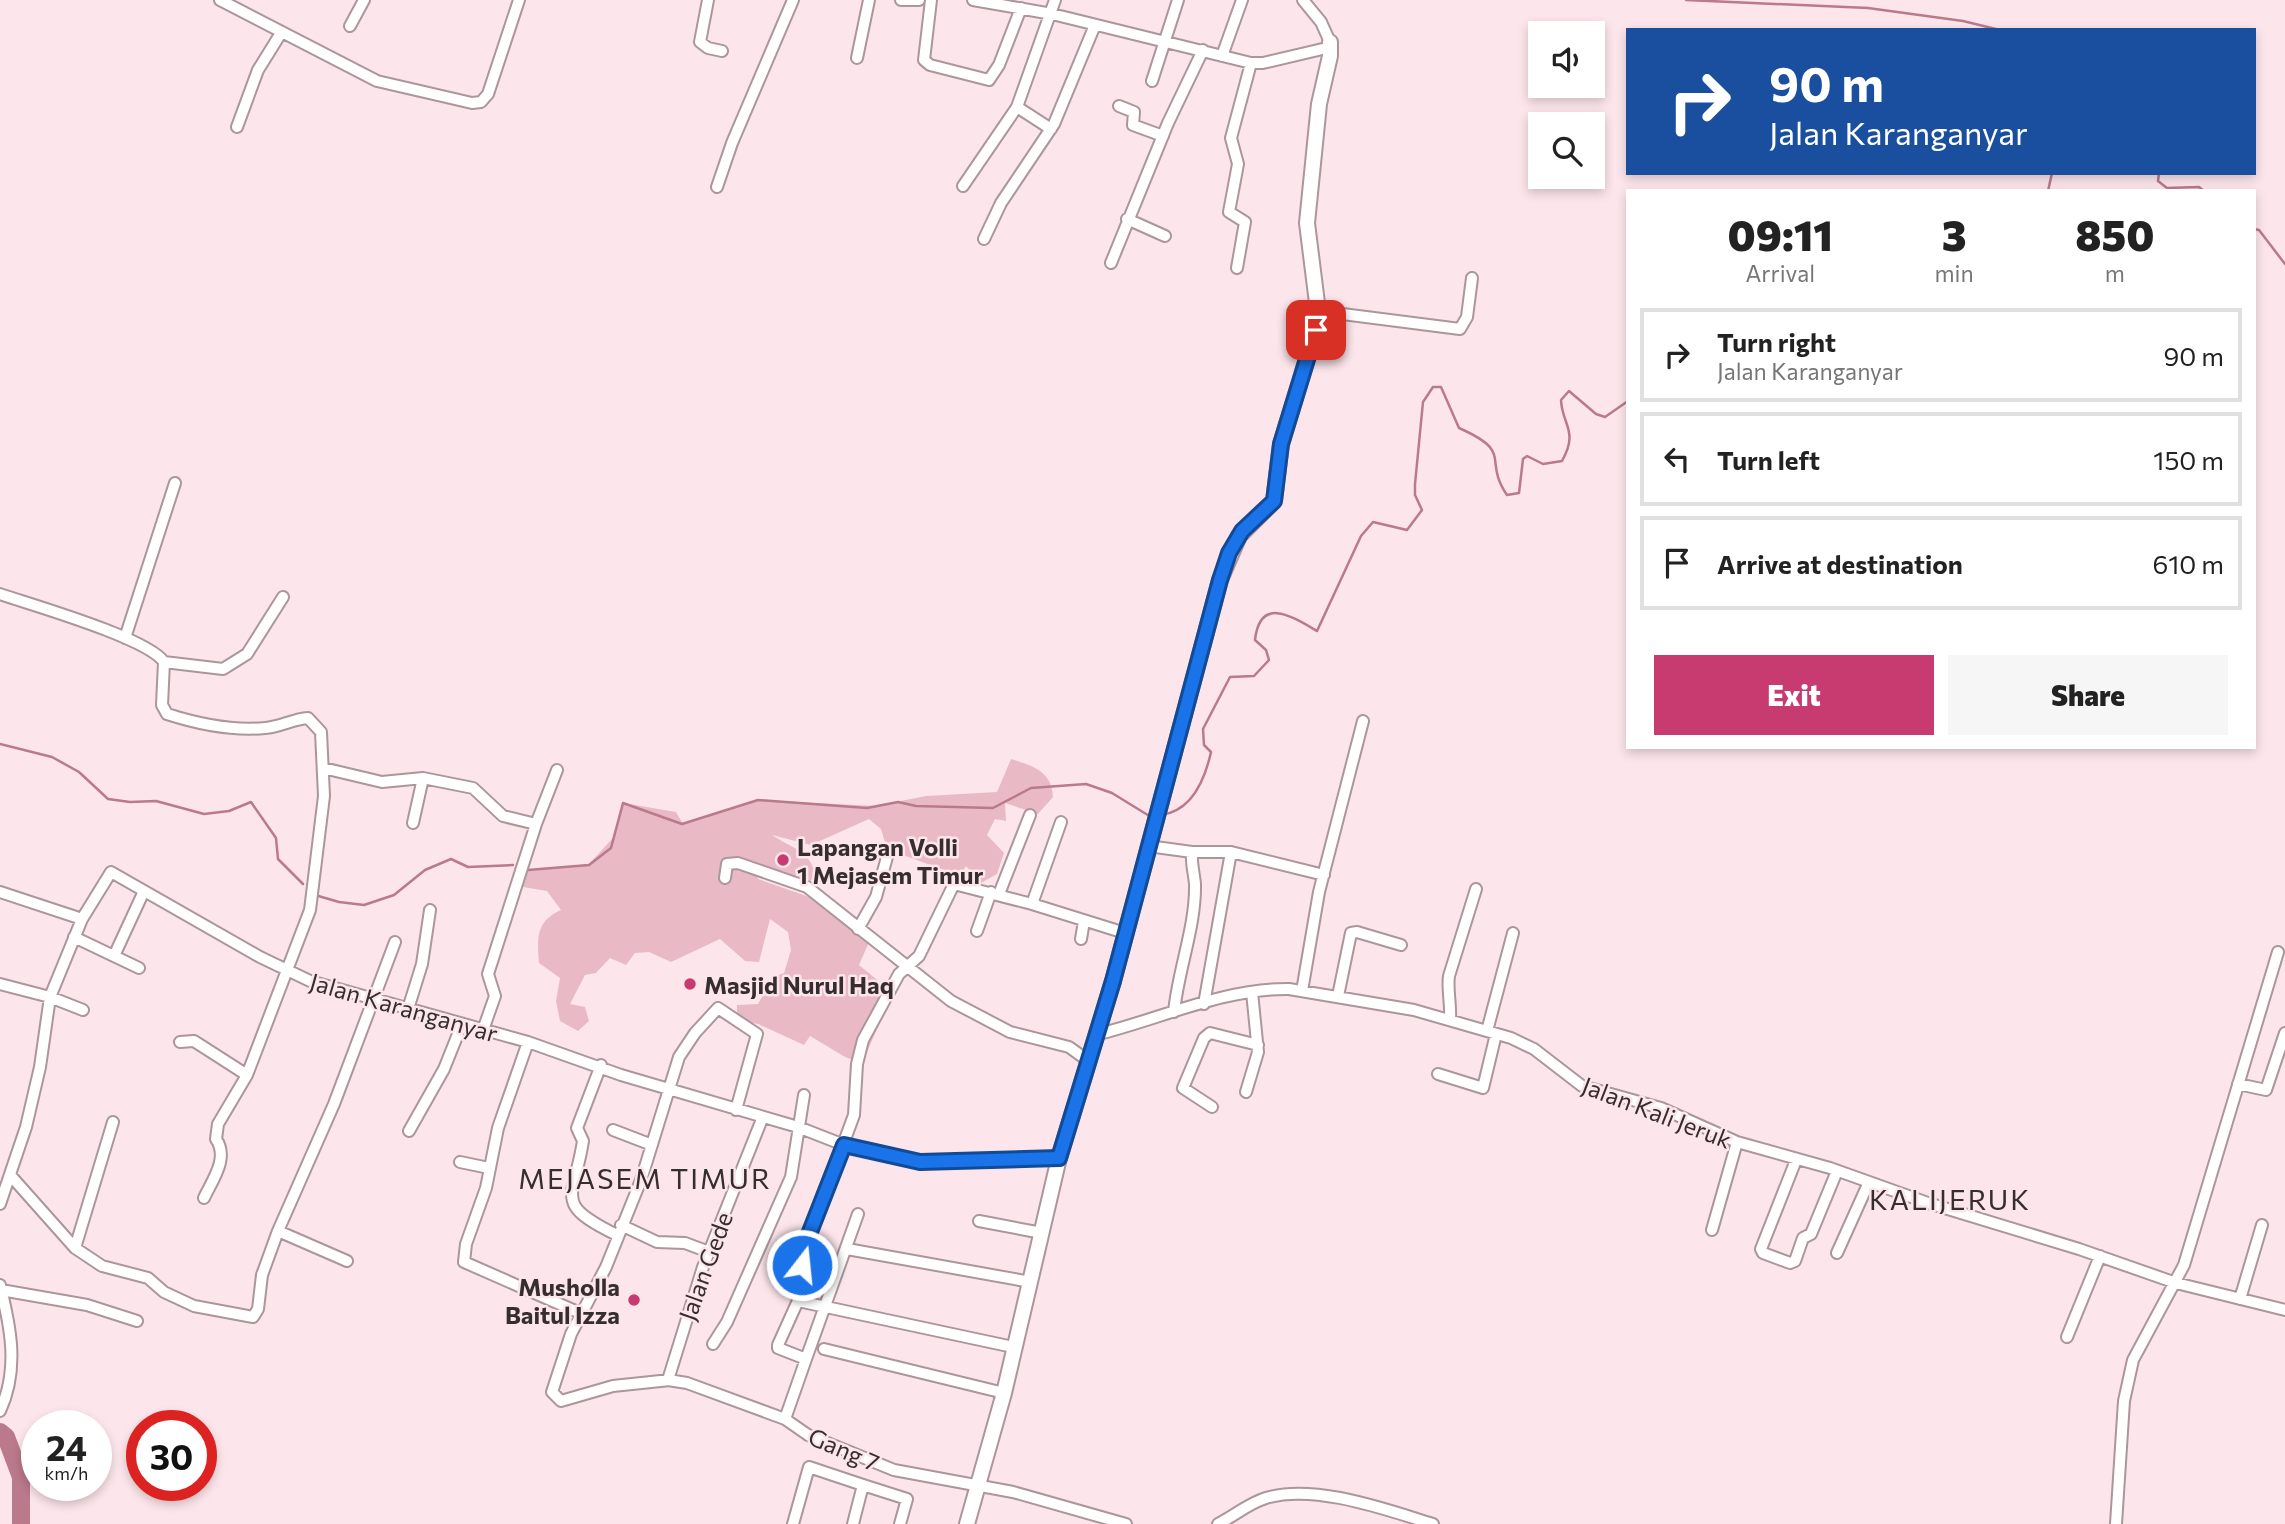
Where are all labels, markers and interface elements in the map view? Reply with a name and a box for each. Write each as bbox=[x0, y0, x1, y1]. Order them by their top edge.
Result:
map controls bbox=[1528, 21, 1605, 189]
button: sound bbox=[1528, 21, 1605, 98]
text: 90 m bbox=[1769, 52, 1884, 112]
icon: right bbox=[1654, 56, 1745, 147]
button: search bbox=[1528, 112, 1605, 189]
text: Jalan Karanganyar bbox=[1769, 112, 2028, 152]
text: 09:11 bbox=[1728, 208, 1833, 260]
text: 3 bbox=[1942, 208, 1966, 260]
text: 850 bbox=[2075, 208, 2154, 260]
text: Arrival bbox=[1745, 259, 1815, 287]
text: min bbox=[1934, 259, 1974, 287]
text: m bbox=[2105, 259, 2125, 287]
pin bbox=[1286, 300, 1346, 360]
icon: arrive bbox=[1297, 311, 1335, 349]
text: Turn right bbox=[1717, 326, 1836, 357]
icon: right bbox=[1658, 336, 1696, 374]
text: 90 m bbox=[2164, 340, 2224, 371]
text: Jalan Karanganyar bbox=[1717, 357, 1903, 385]
icon: left bbox=[1658, 440, 1696, 478]
text: Turn left bbox=[1717, 444, 1820, 475]
text: 150 m bbox=[2153, 444, 2224, 475]
icon: arrive bbox=[1658, 544, 1696, 582]
text: Arrive at destination bbox=[1717, 548, 1963, 579]
text: 610 m bbox=[2152, 548, 2224, 579]
button: Exit bbox=[1654, 655, 1934, 735]
button: Share bbox=[1948, 655, 2228, 735]
place label: Lapangan Volli 1 Mejasem Timur bbox=[797, 832, 984, 889]
marker: Lapangan Volli 1 Mejasem Timur bbox=[775, 852, 791, 868]
street label: Jalan Karanganyar bbox=[307, 966, 502, 1048]
place label: Masjid Nurul Haq bbox=[704, 970, 894, 999]
marker: Masjid Nurul Haq bbox=[682, 976, 698, 992]
street label: Jalan Kali Jeruk bbox=[1578, 1070, 1736, 1154]
district label: MEJASEM TIMUR bbox=[518, 1161, 772, 1195]
district label: KALIJERUK bbox=[1869, 1182, 2031, 1216]
street label: Jalan Gede bbox=[672, 1208, 738, 1324]
position arrow bbox=[765, 1228, 839, 1302]
place label: Musholla Baitul Izza bbox=[505, 1272, 620, 1329]
marker: Musholla Baitul Izza bbox=[626, 1292, 642, 1308]
speed limit sign: 30 bbox=[126, 1410, 217, 1501]
street label: Gang 7 bbox=[804, 1421, 884, 1477]
text: 24 bbox=[46, 1425, 87, 1468]
text: km/h bbox=[45, 1462, 88, 1484]

